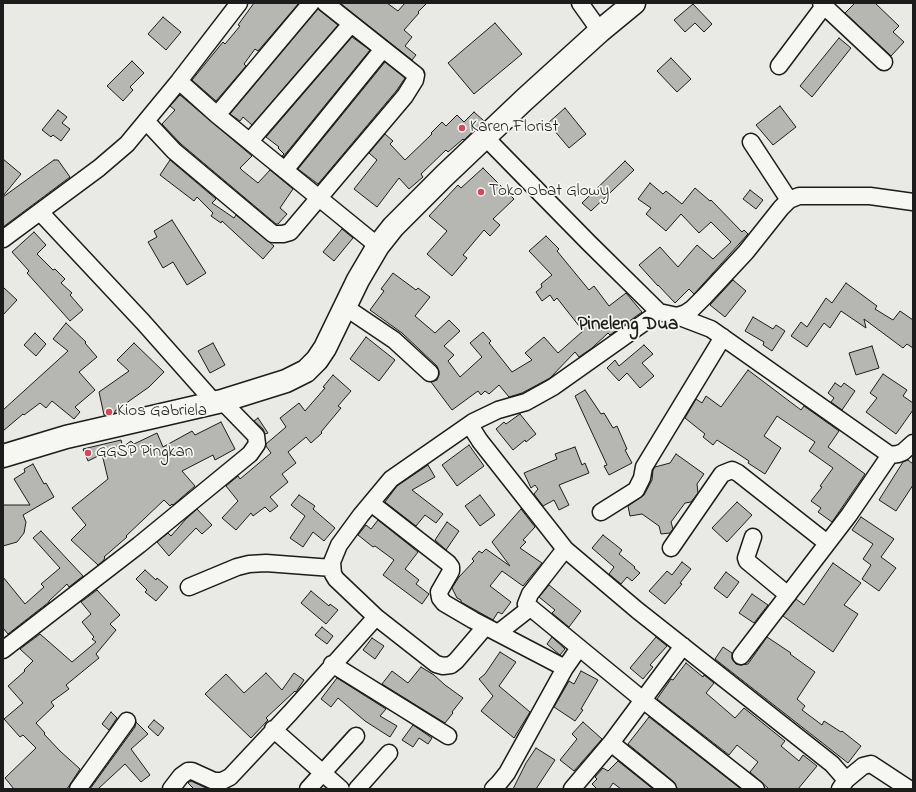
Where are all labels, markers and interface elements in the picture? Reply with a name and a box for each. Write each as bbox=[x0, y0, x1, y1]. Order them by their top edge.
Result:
place label: Karen Florist bbox=[470, 118, 558, 138]
marker: Karen Florist bbox=[457, 123, 467, 133]
place label: Toko Obat Glowy bbox=[489, 182, 609, 202]
marker: Toko Obat Glowy bbox=[476, 187, 486, 197]
district label: Pineleng Dua bbox=[578, 315, 678, 337]
place label: Kios Gabriela bbox=[117, 402, 207, 422]
marker: Kios Gabriela bbox=[104, 407, 114, 417]
place label: GGSP Pingkan bbox=[96, 443, 193, 463]
marker: GGSP Pingkan bbox=[83, 448, 93, 458]

